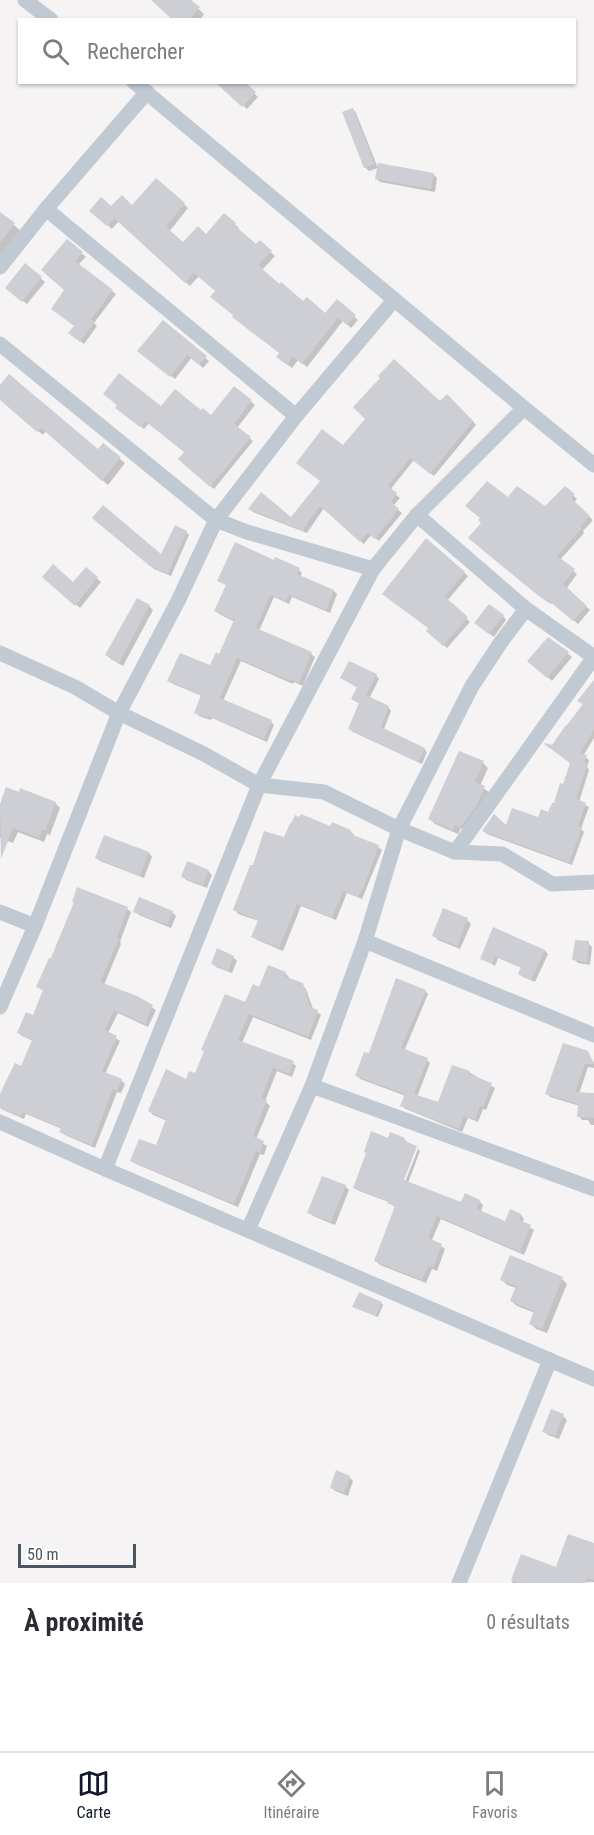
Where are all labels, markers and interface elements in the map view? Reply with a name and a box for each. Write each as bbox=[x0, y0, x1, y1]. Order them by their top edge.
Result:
search box bbox=[18, 18, 576, 84]
icon: search bbox=[39, 35, 72, 68]
text: Rechercher bbox=[87, 39, 184, 64]
scale bar bbox=[18, 1541, 136, 1568]
text: 50 m bbox=[27, 1545, 59, 1564]
text: À proximité bbox=[24, 1607, 144, 1637]
text: 0 résultats bbox=[486, 1610, 570, 1634]
tab: Carte bbox=[76, 1767, 111, 1822]
tab: Itinéraire bbox=[263, 1767, 319, 1822]
tab: Favoris bbox=[472, 1767, 518, 1822]

